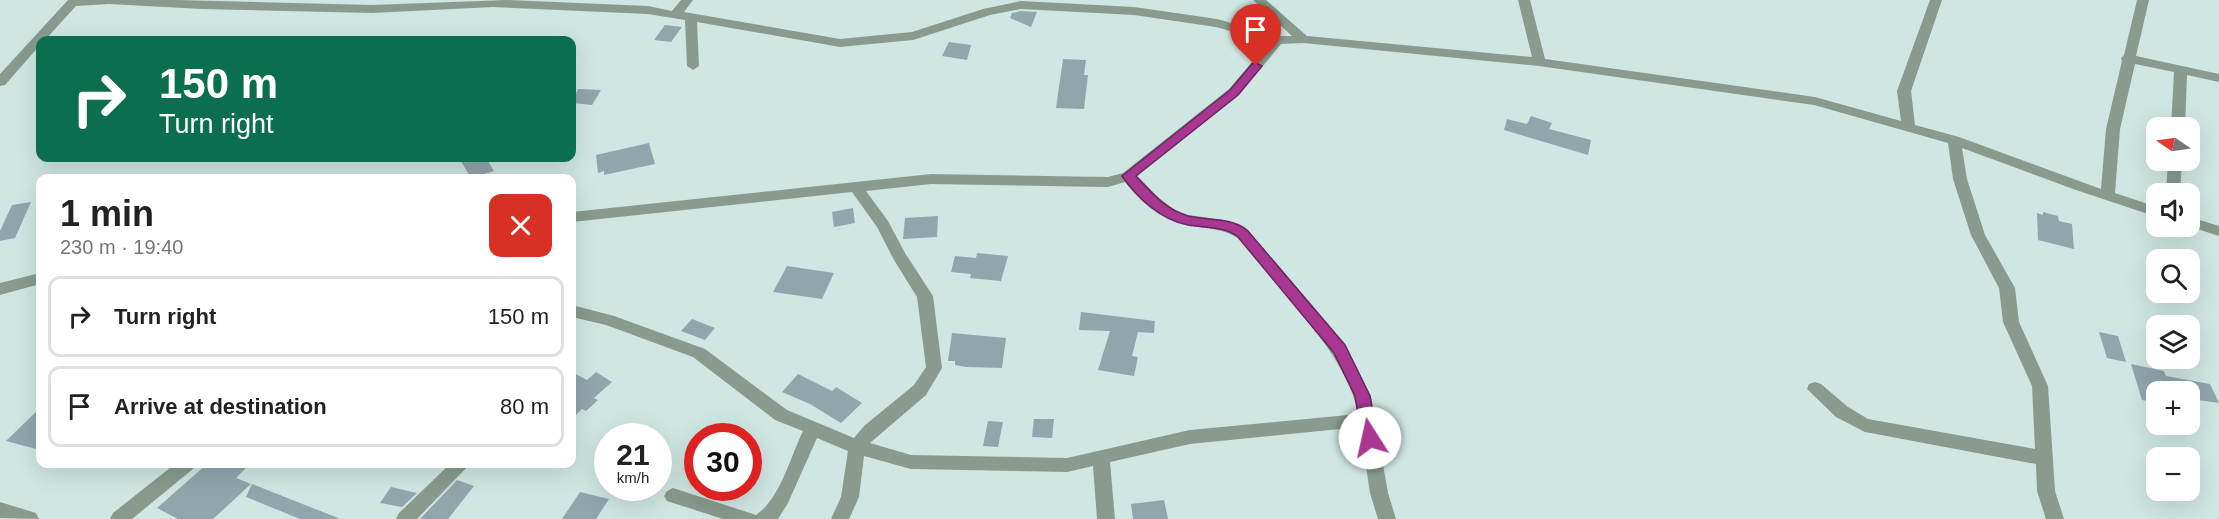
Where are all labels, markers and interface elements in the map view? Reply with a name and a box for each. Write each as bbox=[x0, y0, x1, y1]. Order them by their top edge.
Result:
pin bbox=[1230, 4, 1281, 66]
icon: arrive bbox=[1239, 13, 1272, 46]
icon: right bbox=[60, 60, 138, 138]
text: 150 m bbox=[159, 60, 278, 107]
text: Turn right bbox=[159, 109, 274, 139]
north arrow bbox=[2146, 117, 2200, 171]
map controls bbox=[2146, 117, 2200, 501]
button: sound bbox=[2146, 183, 2200, 237]
text: 1 min bbox=[60, 193, 154, 234]
button: close bbox=[489, 194, 552, 257]
text: 230 m · 19:40 bbox=[60, 236, 183, 258]
button: search bbox=[2146, 249, 2200, 303]
icon: right bbox=[63, 300, 96, 333]
text: Turn right bbox=[114, 304, 216, 329]
text: 150 m bbox=[488, 304, 549, 329]
button: layers bbox=[2146, 315, 2200, 369]
button: + bbox=[2146, 381, 2200, 435]
icon: arrive bbox=[63, 390, 96, 423]
text: Arrive at destination bbox=[114, 394, 327, 419]
text: 80 m bbox=[500, 394, 549, 419]
position arrow bbox=[1338, 406, 1402, 470]
speed limit sign: 30 bbox=[684, 423, 762, 501]
text: 21 bbox=[616, 438, 650, 471]
button: − bbox=[2146, 447, 2200, 501]
text: km/h bbox=[617, 469, 649, 486]

